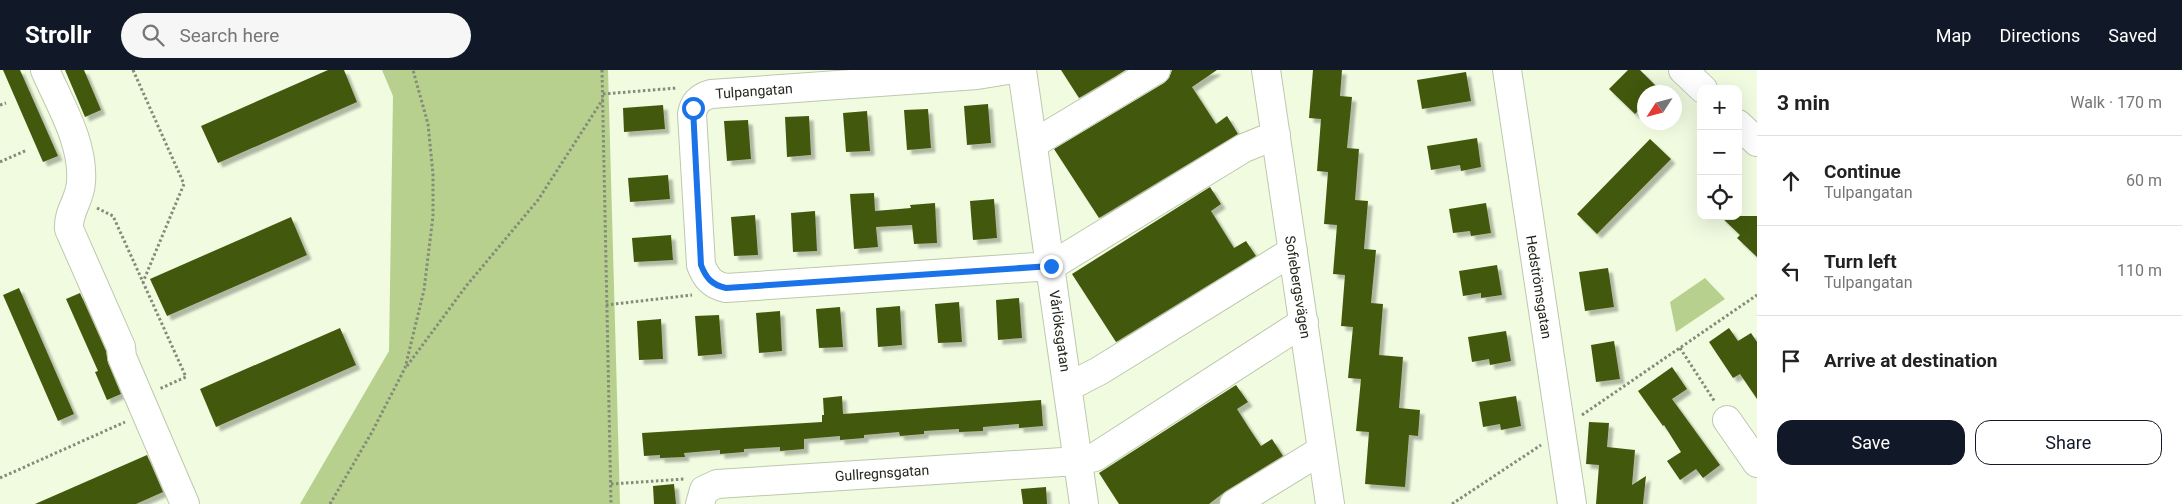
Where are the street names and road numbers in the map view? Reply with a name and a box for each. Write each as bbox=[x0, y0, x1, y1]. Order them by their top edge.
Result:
street label: Tulpangatan bbox=[715, 80, 793, 102]
street label: Sofiebergsvägen bbox=[1282, 234, 1314, 340]
street label: Hedströmsgatan bbox=[1523, 234, 1555, 340]
street label: Vårlöksgatan bbox=[1046, 289, 1074, 373]
street label: Gullregnsgatan bbox=[834, 462, 930, 484]

